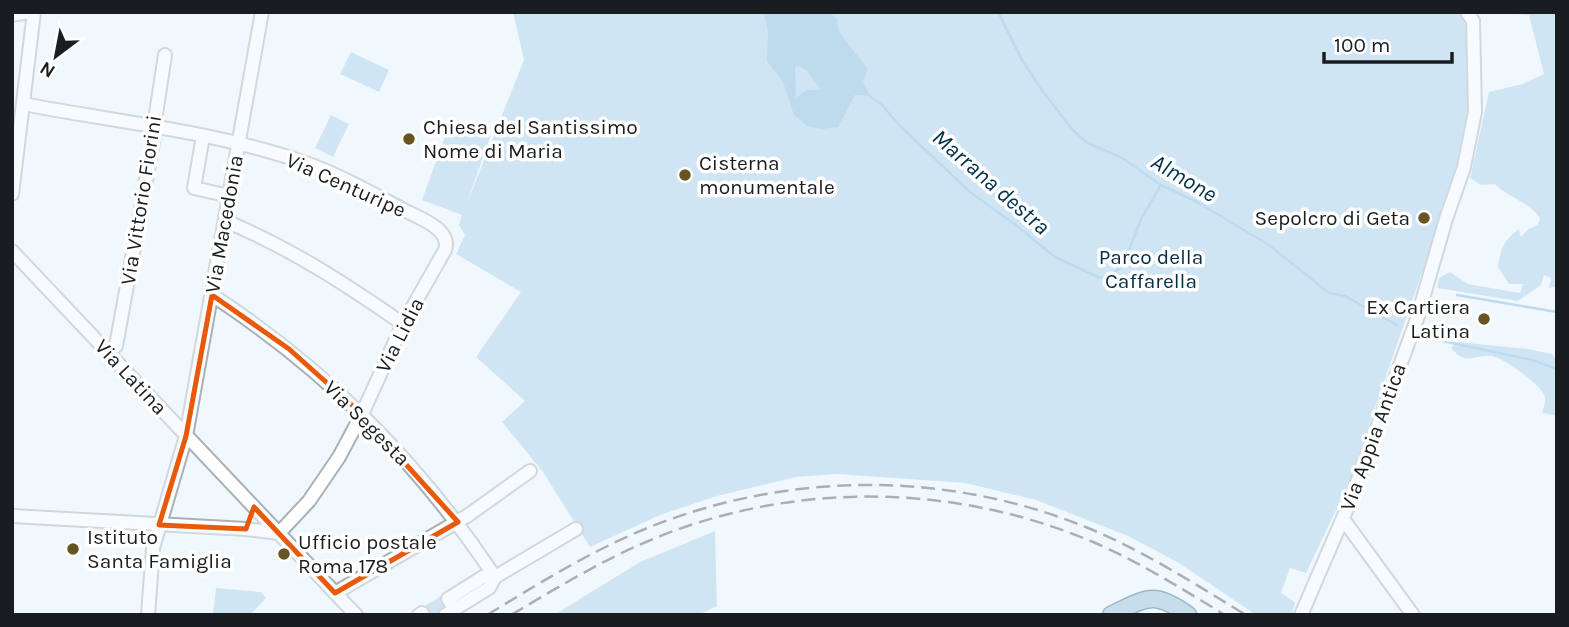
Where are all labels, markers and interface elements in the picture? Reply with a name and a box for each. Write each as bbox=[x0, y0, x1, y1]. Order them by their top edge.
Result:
north arrow bbox=[21, 21, 91, 91]
scale bar bbox=[1324, 21, 1452, 65]
text: 100 m bbox=[1334, 33, 1391, 57]
text: N bbox=[36, 57, 59, 83]
street label: Via Vittorio Fiorini bbox=[116, 113, 166, 287]
place label: Chiesa del Santissimo Nome di Maria bbox=[423, 115, 638, 163]
water label: Marrana destra bbox=[927, 124, 1055, 240]
marker: Chiesa del Santissimo Nome di Maria bbox=[401, 131, 417, 147]
street label: Via Centuripe bbox=[282, 148, 410, 222]
water label: Almone bbox=[1146, 148, 1222, 208]
place label: Cisterna monumentale bbox=[699, 151, 835, 199]
street label: Via Macedonia bbox=[200, 153, 248, 295]
marker: Cisterna monumentale bbox=[677, 167, 693, 183]
place label: Sepolcro di Geta bbox=[1255, 206, 1410, 230]
marker: Sepolcro di Geta bbox=[1416, 210, 1432, 226]
park label: Parco della Caffarella bbox=[1099, 245, 1203, 293]
street label: Via Lidia bbox=[371, 293, 429, 377]
place label: Ex Cartiera Latina bbox=[1366, 295, 1470, 343]
marker: Ex Cartiera Latina bbox=[1476, 311, 1492, 327]
street label: Via Latina bbox=[90, 334, 172, 420]
street label: Via Appia Antica bbox=[1335, 360, 1411, 514]
street label: Via Segesta bbox=[319, 375, 415, 471]
place label: Istituto Santa Famiglia bbox=[87, 525, 232, 573]
place label: Ufficio postale Roma 178 bbox=[298, 530, 437, 578]
marker: Istituto Santa Famiglia bbox=[65, 541, 81, 557]
marker: Ufficio postale Roma 178 bbox=[276, 546, 292, 562]

